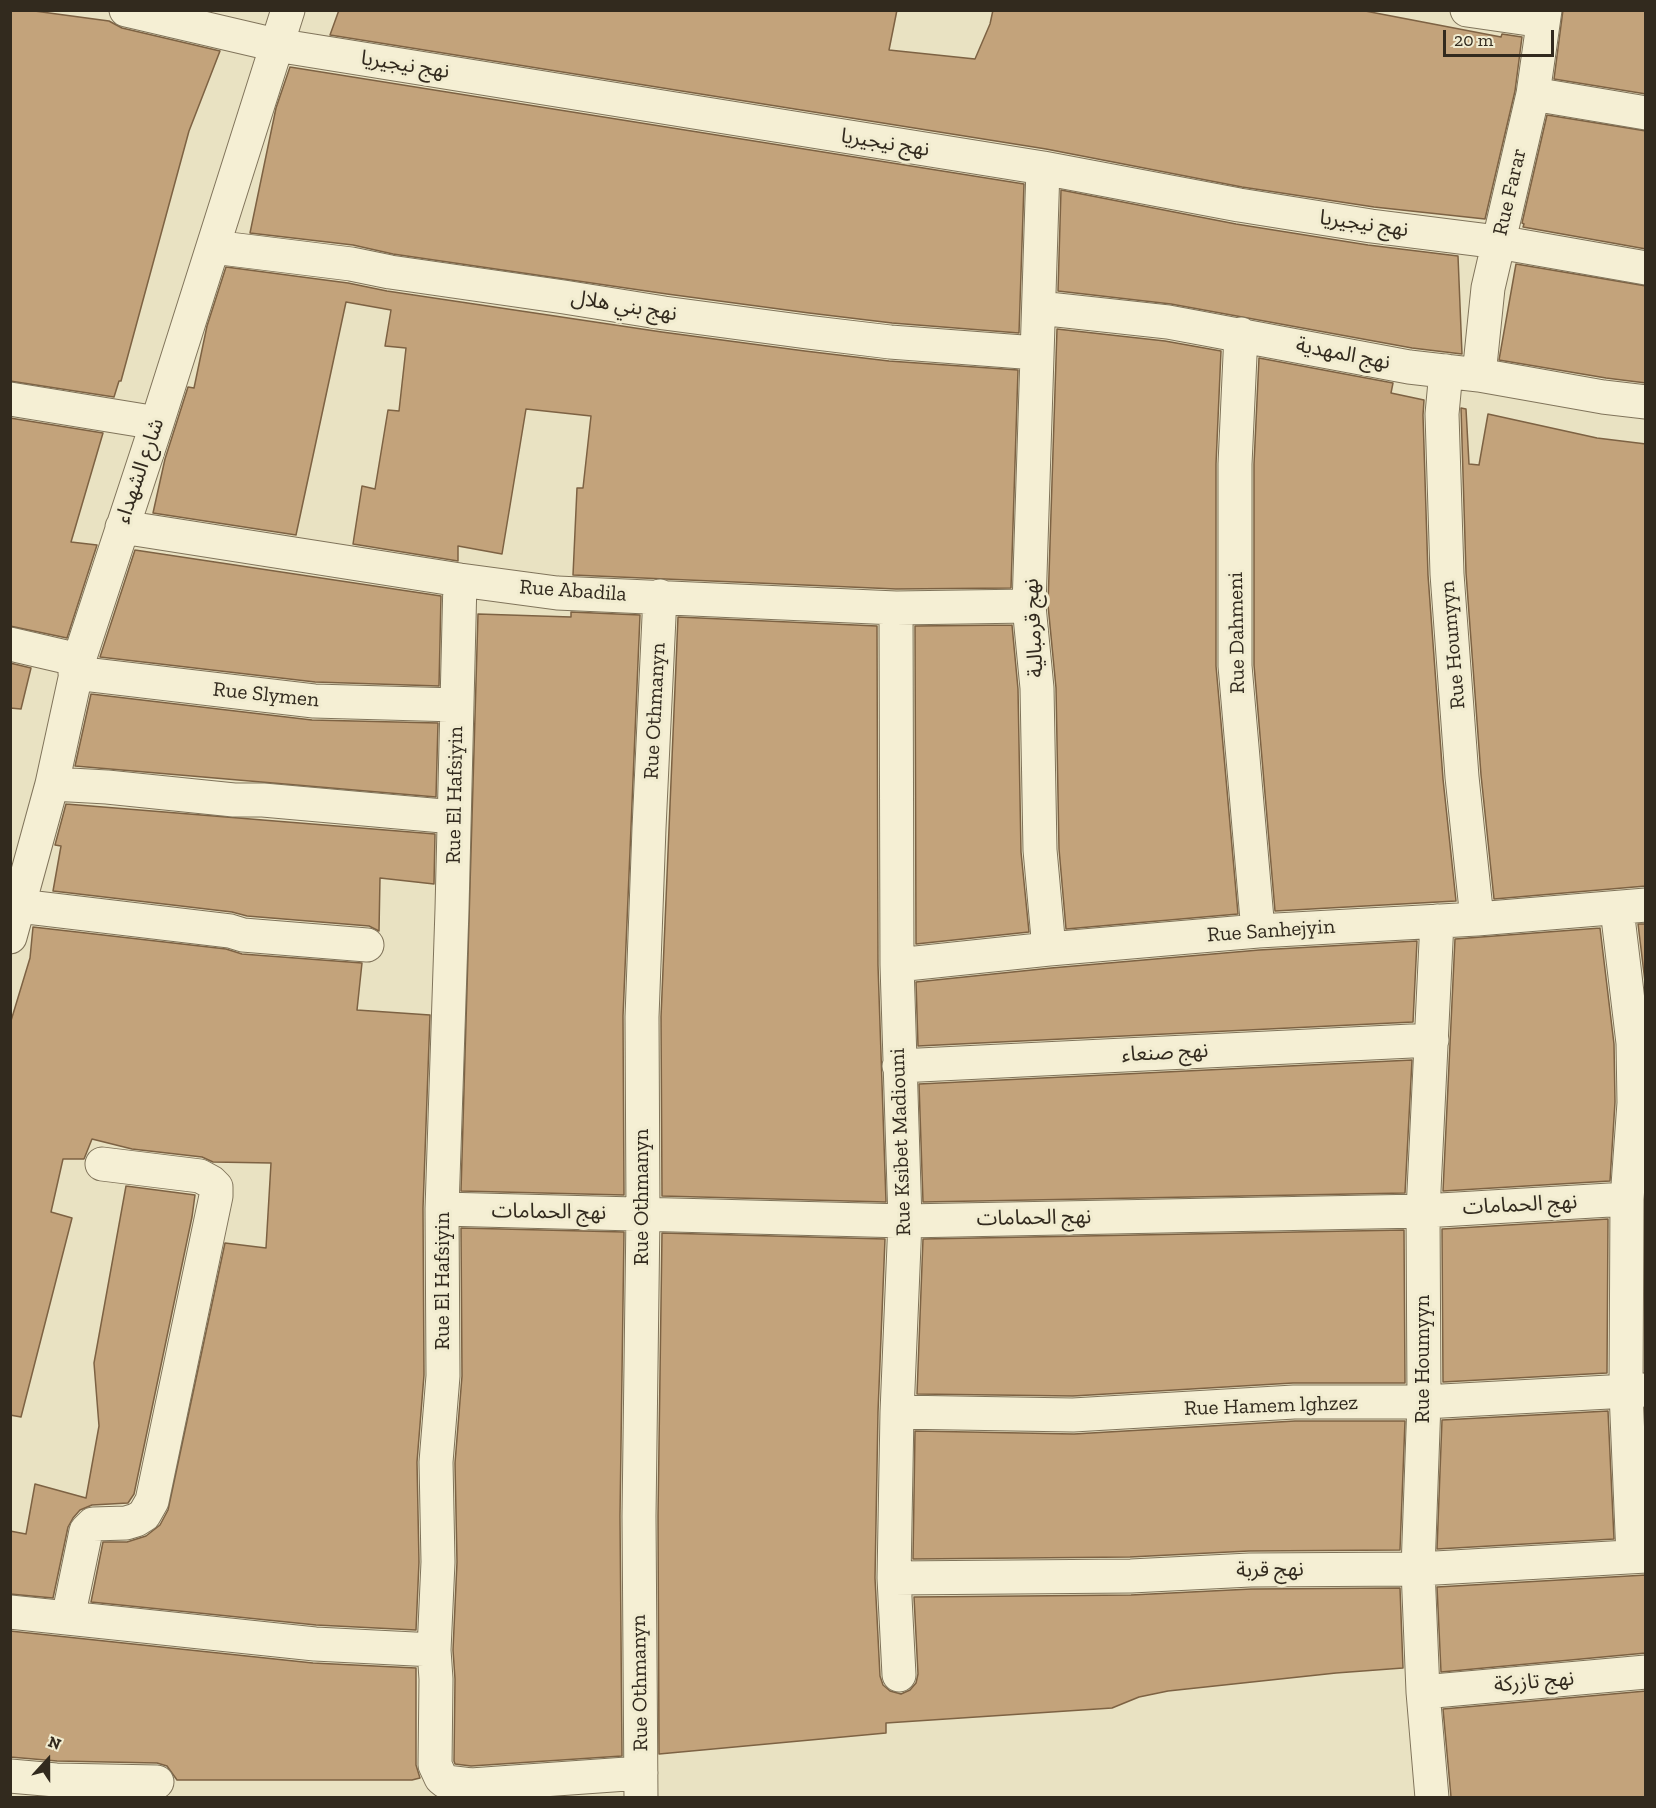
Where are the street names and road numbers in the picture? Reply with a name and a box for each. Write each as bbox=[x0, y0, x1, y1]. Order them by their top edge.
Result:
street label: نهج نيجيريا bbox=[359, 46, 451, 84]
street label: نهج نيجيريا bbox=[839, 124, 931, 162]
street label: Rue Farar bbox=[1488, 146, 1532, 238]
street label: نهج نيجيريا bbox=[1318, 205, 1410, 243]
street label: نهج بني هلال bbox=[569, 285, 679, 327]
street label: نهج المهدية bbox=[1294, 333, 1392, 375]
street label: شارع الشهداء bbox=[110, 415, 170, 527]
street label: Rue Dahmeni bbox=[1223, 572, 1251, 694]
street label: Rue Abadila bbox=[519, 575, 627, 607]
street label: نهج قرمبالية bbox=[1019, 578, 1049, 678]
street label: Rue Houmyyn bbox=[1435, 580, 1471, 710]
street label: Rue Othmanyn bbox=[639, 642, 671, 780]
street label: Rue Slymen bbox=[212, 677, 320, 713]
street label: Rue El Hafsiyin bbox=[441, 726, 469, 864]
street label: Rue Sanhejyin bbox=[1206, 914, 1336, 948]
street label: نهج صنعاء bbox=[1121, 1038, 1209, 1068]
street label: Rue Ksibet Madiouni bbox=[885, 1048, 917, 1236]
street label: Rue Othmanyn bbox=[629, 1129, 655, 1265]
street label: نهج الحمامات bbox=[1462, 1189, 1578, 1221]
street label: نهج الحمامات bbox=[491, 1198, 607, 1226]
street label: نهج الحمامات bbox=[976, 1204, 1092, 1232]
street label: Rue El Hafsiyin bbox=[430, 1212, 456, 1350]
street label: Rue Houmyyn bbox=[1410, 1295, 1436, 1423]
street label: Rue Hamem lghzez bbox=[1183, 1390, 1359, 1422]
street label: نهج قربة bbox=[1236, 1557, 1304, 1583]
street label: Rue Othmanyn bbox=[626, 1614, 654, 1752]
street label: نهج تازركة bbox=[1493, 1666, 1575, 1698]

